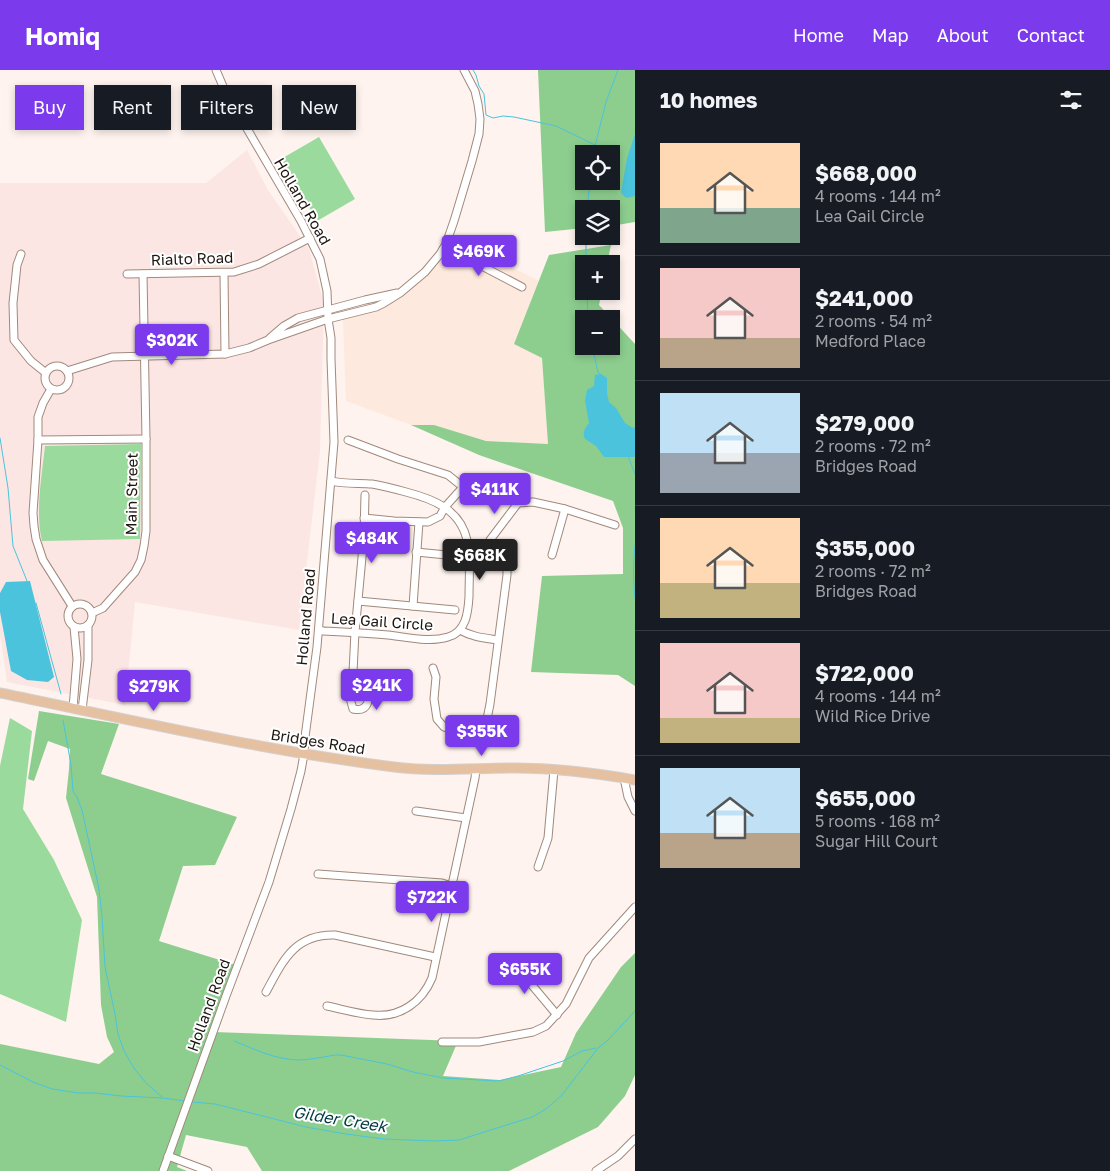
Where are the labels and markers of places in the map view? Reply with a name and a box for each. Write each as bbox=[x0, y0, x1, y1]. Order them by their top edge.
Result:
pin: $469K bbox=[444, 234, 514, 277]
pin: $302K bbox=[137, 324, 207, 366]
pin: $411K bbox=[460, 472, 530, 515]
pin: $484K bbox=[337, 522, 407, 564]
pin: $668K bbox=[445, 538, 515, 581]
pin: $241K bbox=[342, 668, 412, 711]
pin: $279K bbox=[119, 670, 189, 712]
pin: $355K bbox=[447, 714, 517, 757]
pin: $722K bbox=[397, 880, 467, 923]
pin: $655K bbox=[490, 952, 560, 995]

